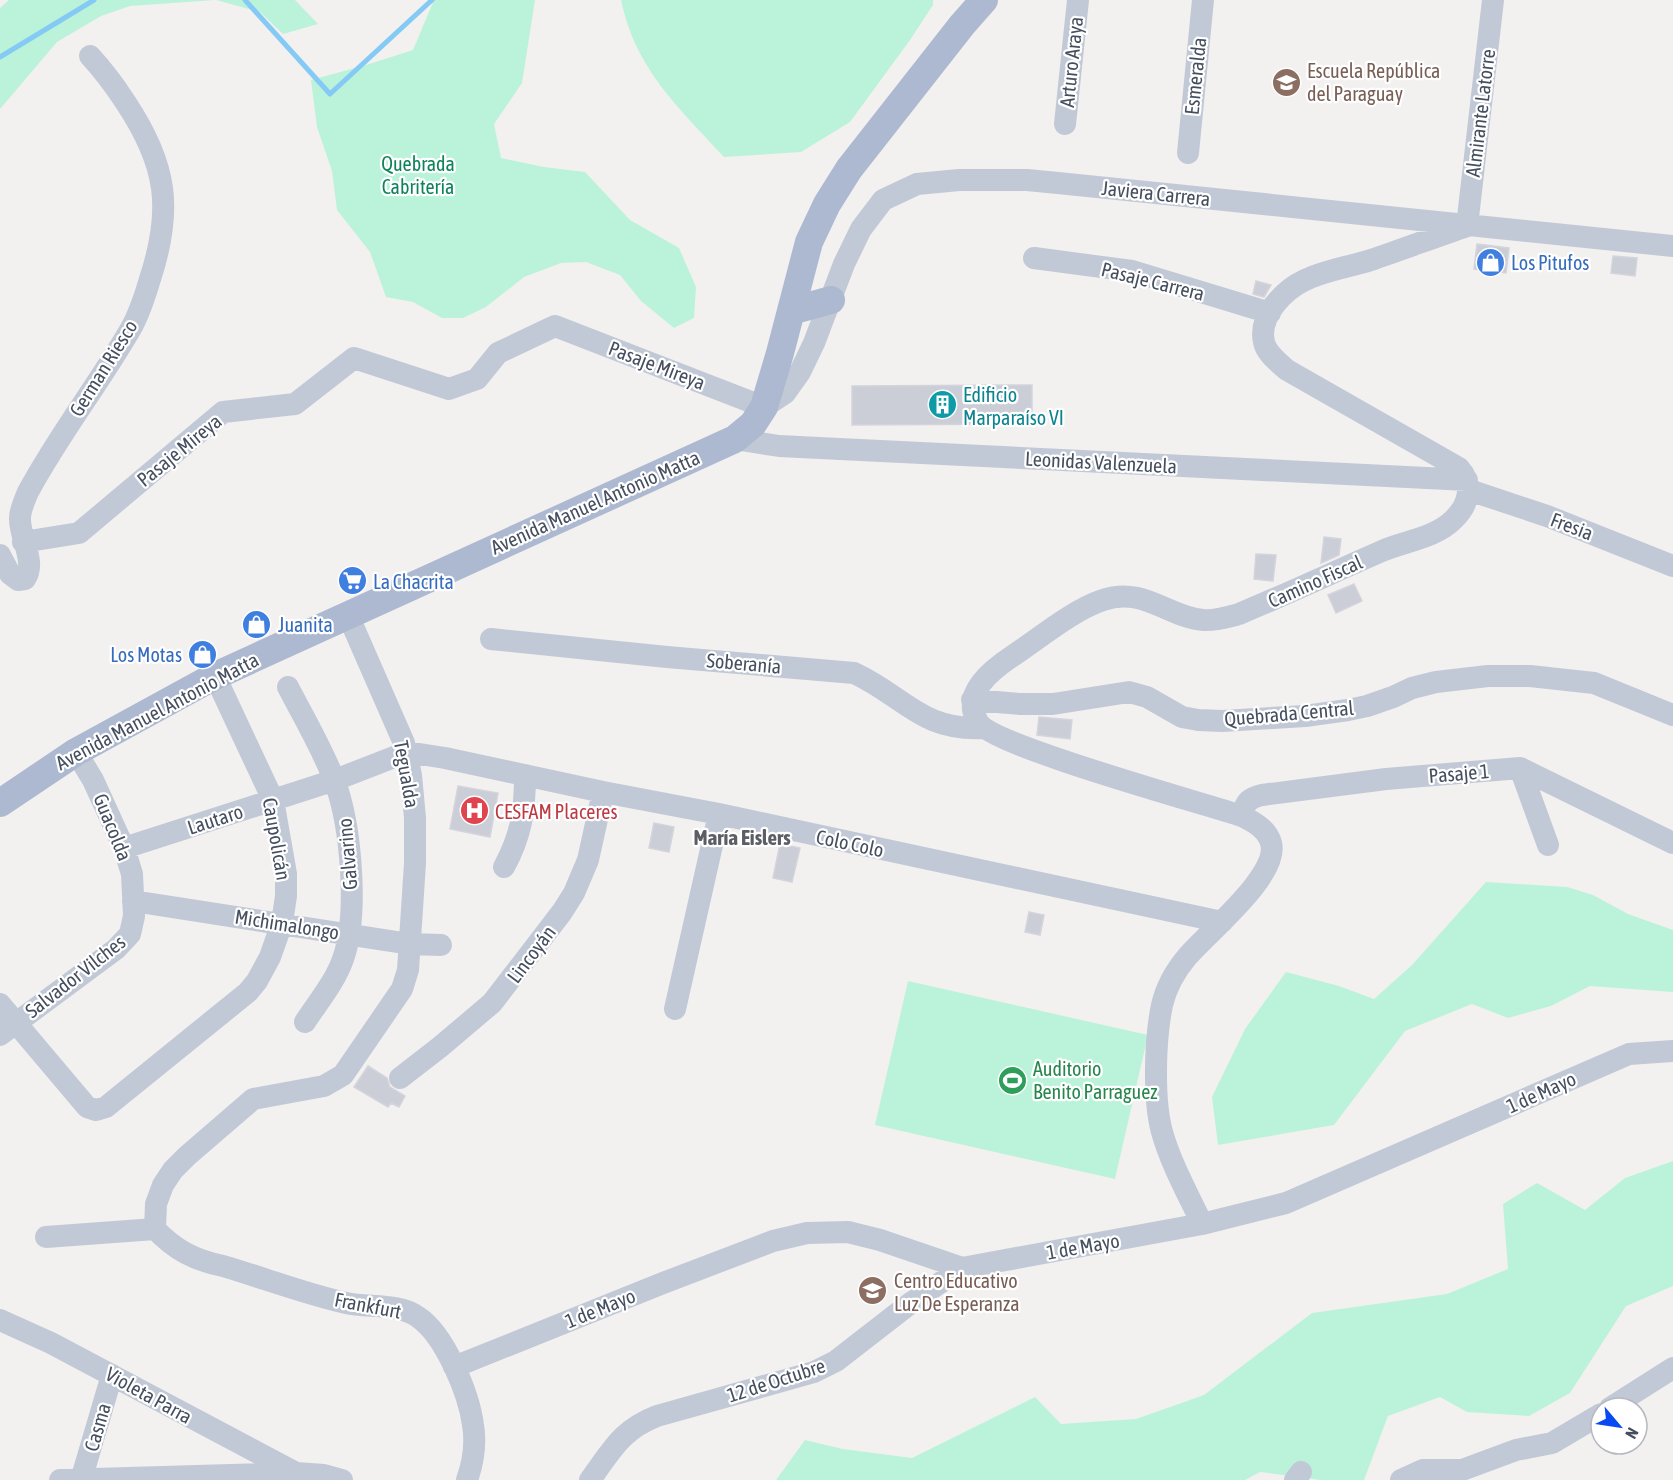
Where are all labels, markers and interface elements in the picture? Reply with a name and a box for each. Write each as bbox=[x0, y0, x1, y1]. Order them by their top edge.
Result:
street label: Arturo Araya bbox=[1055, 16, 1087, 108]
street label: Esmeralda bbox=[1179, 36, 1211, 116]
street label: Almirante Latorre bbox=[1461, 48, 1499, 178]
place label: Escuela República del Paraguay bbox=[1307, 59, 1440, 105]
school or university icon: Escuela República del Paraguay bbox=[1270, 66, 1302, 98]
park label: Quebrada Cabritería bbox=[381, 152, 455, 198]
street label: Javiera Carrera bbox=[1101, 176, 1211, 210]
shop icon: Los Pitufos bbox=[1474, 246, 1506, 278]
place label: Los Pitufos bbox=[1511, 251, 1589, 274]
street label: Pasaje Carrera bbox=[1099, 257, 1207, 305]
street label: German Riesco bbox=[64, 316, 142, 420]
street label: Pasaje Mireya bbox=[605, 336, 709, 394]
place label: Edificio Marparaíso VI bbox=[963, 383, 1064, 429]
building icon: Edificio Marparaíso VI bbox=[926, 389, 958, 421]
street label: Pasaje Mireya bbox=[132, 409, 226, 491]
street label: Avenida Manuel Antonio Matta bbox=[487, 445, 703, 559]
street label: Leonidas Valenzuela bbox=[1025, 447, 1177, 477]
street label: Fresia bbox=[1548, 507, 1596, 545]
street label: Camino Fiscal bbox=[1264, 550, 1366, 612]
supermarket icon: La Chacrita bbox=[336, 565, 368, 597]
place label: La Chacrita bbox=[373, 570, 454, 593]
shop icon: Juanita bbox=[241, 608, 273, 640]
place label: Juanita bbox=[278, 613, 333, 636]
shop icon: Los Motas bbox=[187, 638, 219, 670]
place label: Los Motas bbox=[110, 643, 182, 666]
street label: Avenida Manuel Antonio Matta bbox=[52, 648, 262, 774]
street label: Soberanía bbox=[706, 648, 782, 678]
street label: Quebrada Central bbox=[1223, 696, 1355, 730]
street label: Tegualda bbox=[390, 738, 424, 810]
street label: Pasaje 1 bbox=[1428, 759, 1490, 787]
street label: Guacolda bbox=[89, 790, 137, 864]
hospital icon: CESFAM Placeres bbox=[458, 795, 490, 827]
street label: Caupolicán bbox=[258, 796, 296, 882]
street label: Lautaro bbox=[184, 799, 246, 839]
place label: CESFAM Placeres bbox=[495, 800, 617, 823]
street label: Galvarino bbox=[332, 817, 362, 891]
district label: María Eislers bbox=[693, 825, 791, 849]
street label: Colo Colo bbox=[814, 825, 886, 861]
street label: Michimalongo bbox=[233, 904, 341, 944]
street label: Lincoyán bbox=[502, 921, 560, 987]
street label: Salvador Vilches bbox=[20, 930, 130, 1022]
place label: Auditorio Benito Parraguez bbox=[1033, 1057, 1158, 1103]
sports icon: Auditorio Benito Parraguez bbox=[996, 1064, 1028, 1096]
street label: 1 de Mayo bbox=[1503, 1067, 1579, 1117]
street label: 1 de Mayo bbox=[1045, 1228, 1121, 1264]
place label: Centro Educativo Luz De Esperanza bbox=[894, 1269, 1020, 1315]
school or university icon: Centro Educativo Luz De Esperanza bbox=[857, 1275, 889, 1307]
street label: 1 de Mayo bbox=[562, 1284, 638, 1332]
street label: Frankfurt bbox=[333, 1287, 404, 1323]
street label: 12 de Octubre bbox=[724, 1353, 828, 1407]
street label: Violeta Parra bbox=[102, 1362, 196, 1428]
north arrow bbox=[1589, 1396, 1649, 1456]
street label: Casma bbox=[79, 1400, 115, 1454]
text: N bbox=[1622, 1425, 1642, 1442]

